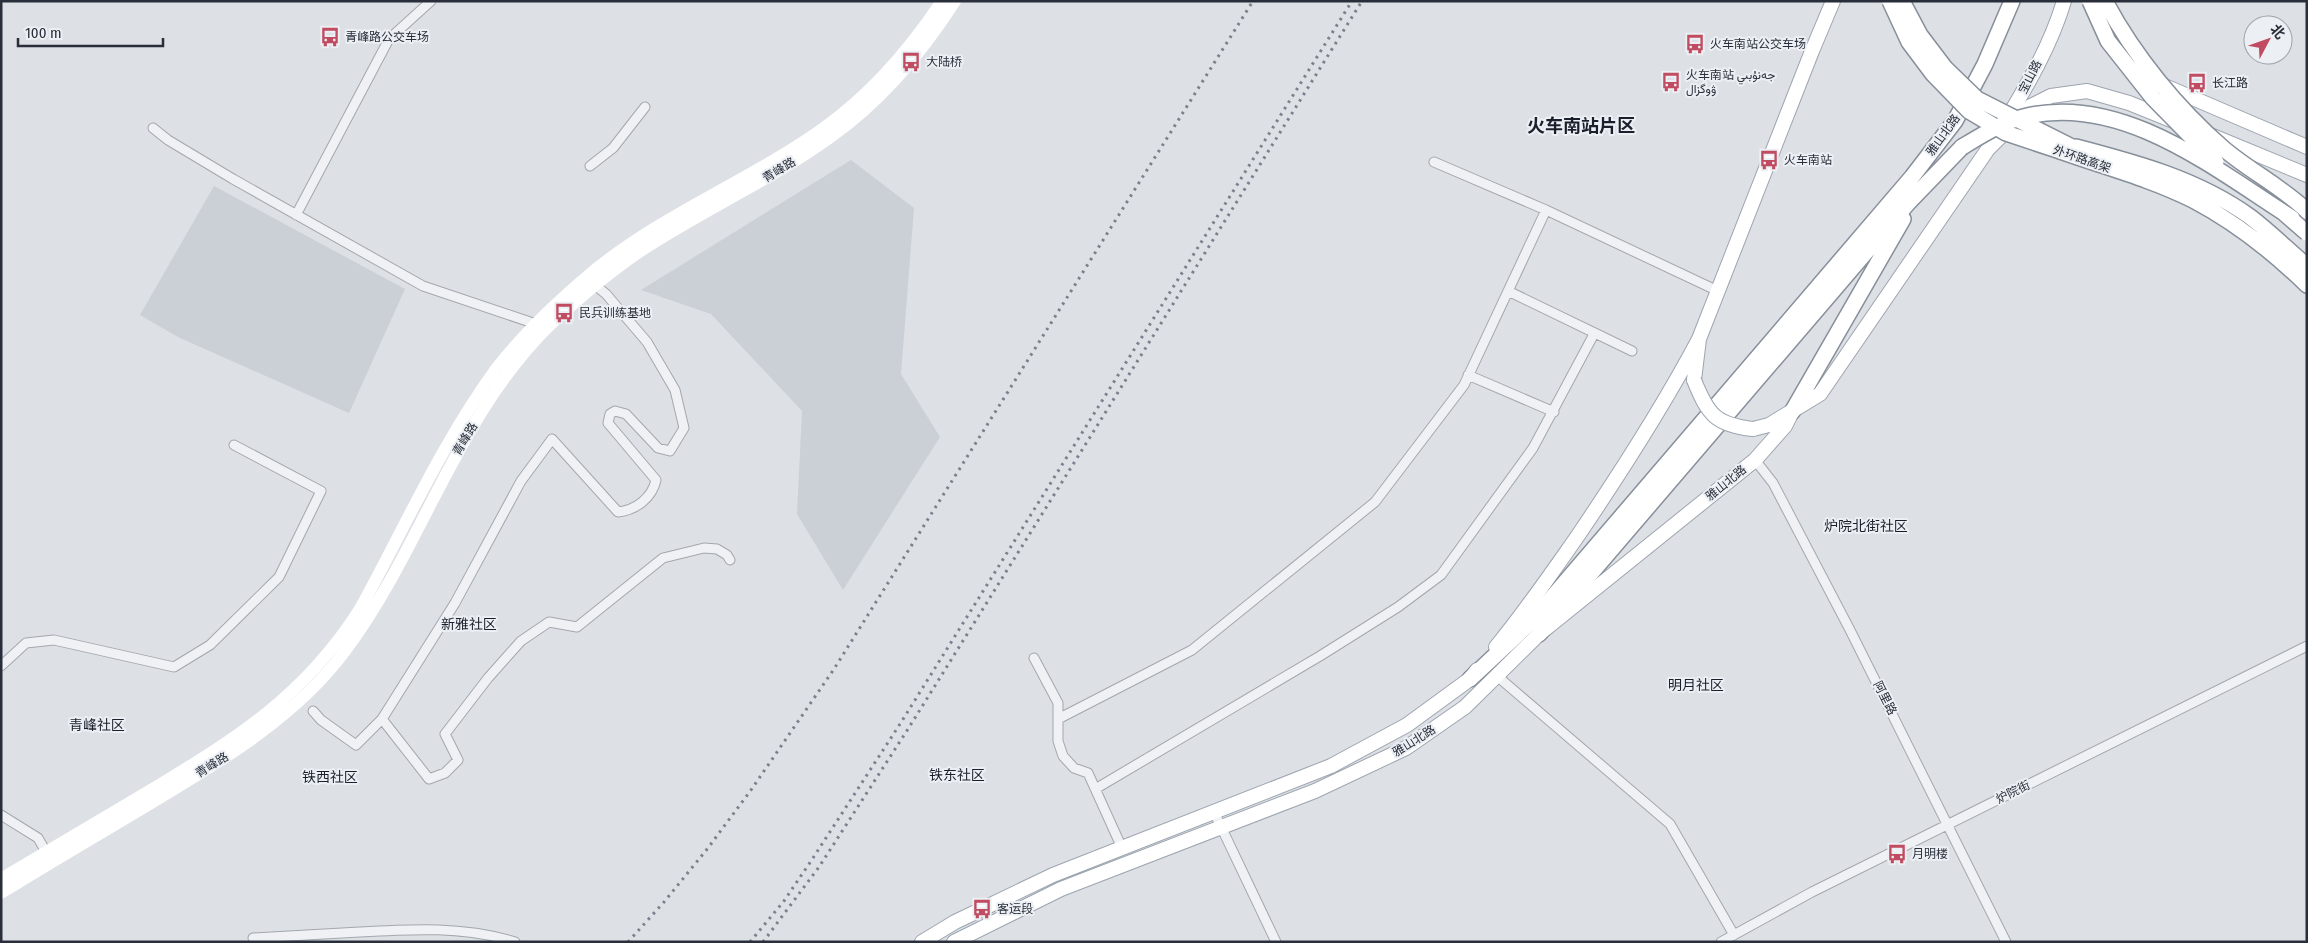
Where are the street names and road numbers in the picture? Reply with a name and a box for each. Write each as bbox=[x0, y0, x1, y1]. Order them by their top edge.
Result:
street label: 宝山路 bbox=[2016, 58, 2044, 96]
street label: 雅山北路 bbox=[1923, 111, 1963, 159]
street label: 外环路高架 bbox=[2051, 143, 2113, 175]
street label: 青峰路 bbox=[760, 155, 798, 185]
street label: 青峰路 bbox=[450, 420, 480, 458]
street label: 雅山北路 bbox=[1703, 462, 1749, 504]
street label: 阿里路 bbox=[1871, 679, 1899, 717]
street label: 雅山北路 bbox=[1390, 722, 1438, 760]
street label: 青峰路 bbox=[193, 750, 231, 780]
street label: 炉院街 bbox=[1994, 778, 2032, 806]

